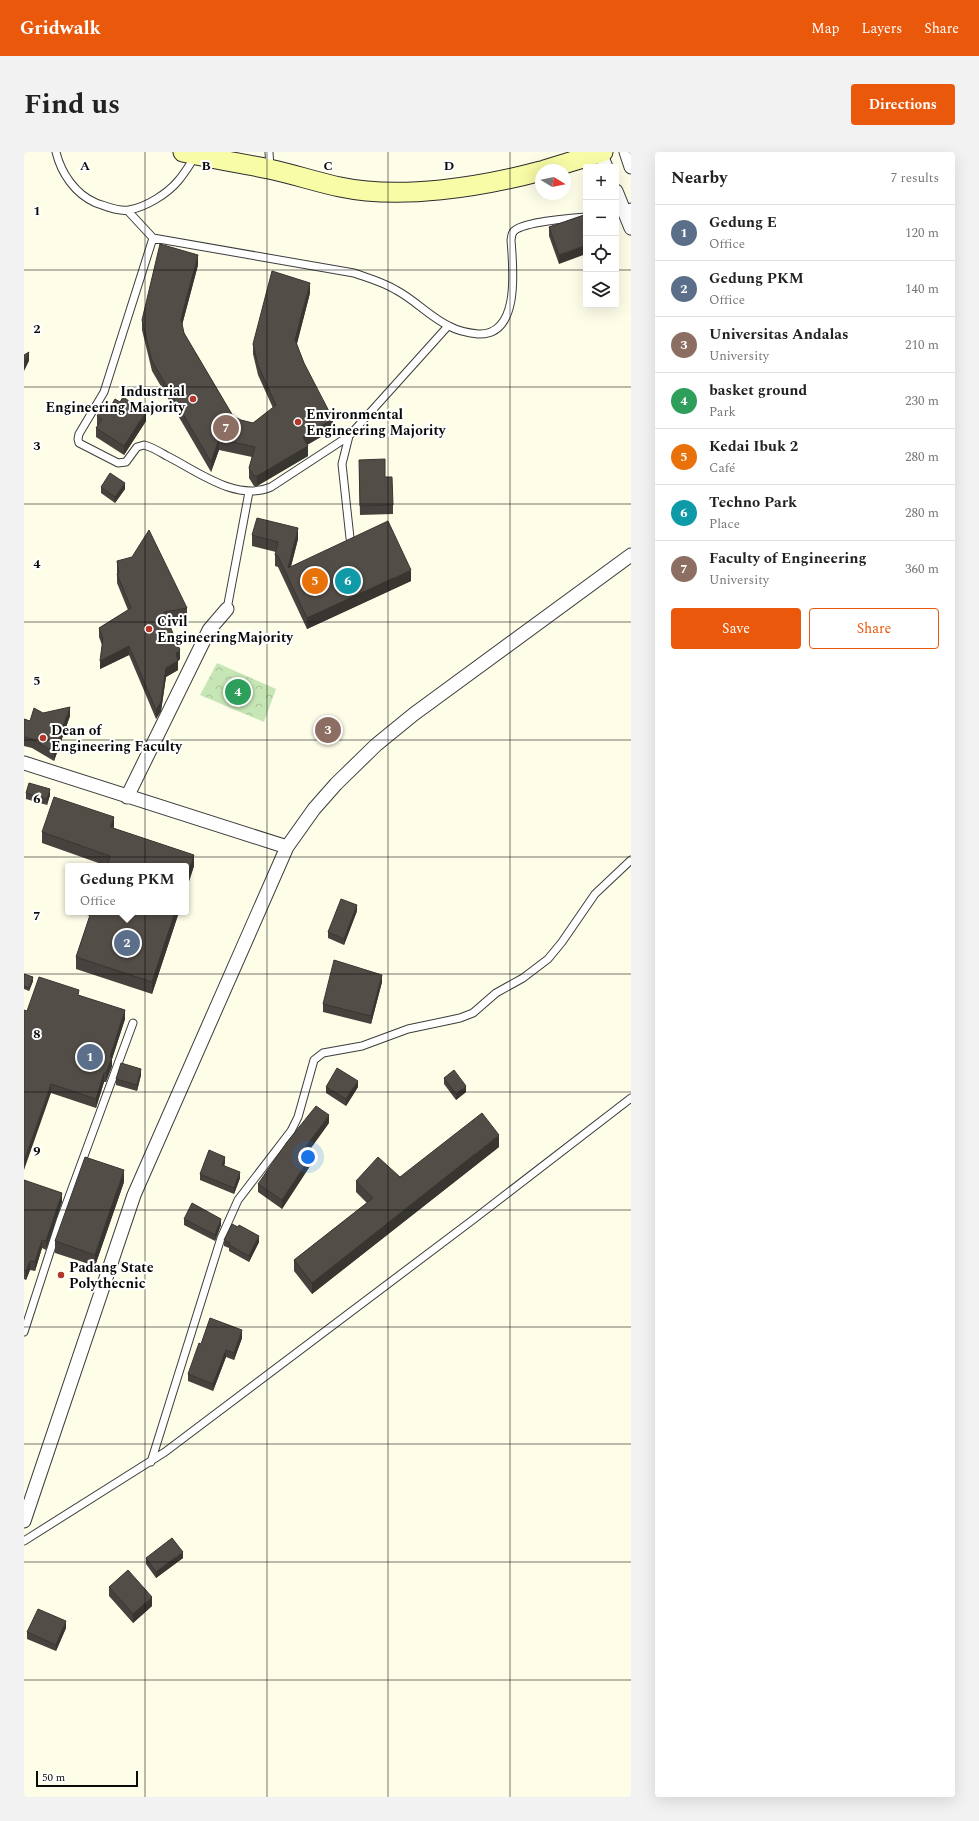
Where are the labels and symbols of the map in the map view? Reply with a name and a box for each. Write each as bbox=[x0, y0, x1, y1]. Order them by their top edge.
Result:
text: A bbox=[80, 156, 90, 176]
text: B bbox=[201, 156, 211, 176]
text: C bbox=[323, 156, 333, 176]
text: D bbox=[444, 156, 454, 176]
north arrow bbox=[535, 164, 571, 200]
text: 1 bbox=[33, 201, 41, 221]
text: 2 bbox=[33, 319, 41, 339]
place label: Industrial Engineering Majority bbox=[45, 381, 186, 418]
marker: Industrial Engineering Majority bbox=[188, 394, 198, 404]
place label: Environmental Engineering Majority bbox=[306, 404, 447, 441]
pin: 7 bbox=[213, 413, 239, 443]
marker: Environmental Engineering Majority bbox=[293, 417, 303, 427]
text: 3 bbox=[33, 436, 41, 456]
text: 4 bbox=[33, 554, 41, 574]
pin: 5 bbox=[302, 566, 328, 596]
pin: 6 bbox=[335, 566, 361, 596]
place label: Civil EngineeringMajority bbox=[157, 611, 294, 648]
marker: Civil EngineeringMajority bbox=[144, 624, 154, 634]
text: 5 bbox=[33, 671, 41, 691]
pin: 4 bbox=[225, 677, 251, 707]
pin: 3 bbox=[315, 715, 341, 745]
place label: Dean of Engineering Faculty bbox=[51, 720, 183, 757]
marker: Dean of Engineering Faculty bbox=[38, 733, 48, 743]
text: 6 bbox=[33, 789, 41, 809]
text: 7 bbox=[33, 906, 41, 926]
pin: 2 bbox=[114, 928, 140, 958]
text: 8 bbox=[33, 1024, 41, 1044]
pin: 1 bbox=[77, 1042, 103, 1072]
text: 9 bbox=[33, 1141, 41, 1161]
your location bbox=[298, 1147, 318, 1167]
place label: Padang State Polythecnic bbox=[69, 1257, 154, 1294]
marker: Padang State Polythecnic bbox=[56, 1270, 66, 1280]
scale bar bbox=[36, 1769, 138, 1788]

